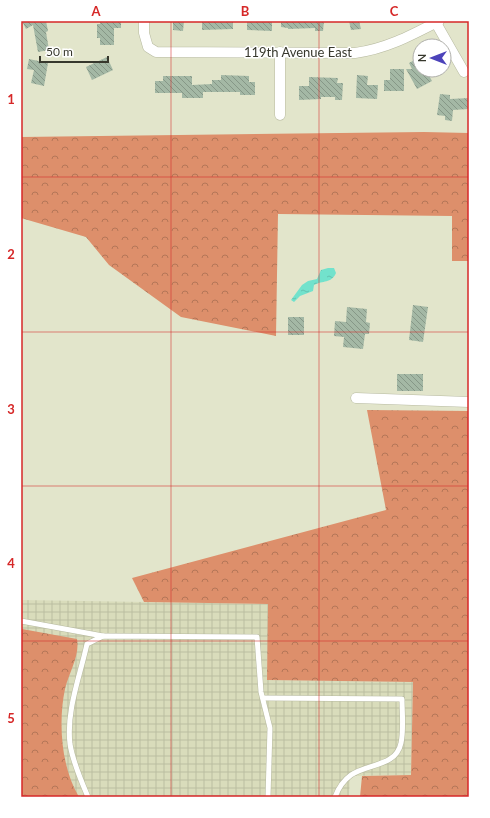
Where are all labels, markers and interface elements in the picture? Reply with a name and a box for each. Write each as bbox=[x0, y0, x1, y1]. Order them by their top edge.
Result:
text: A bbox=[90, 3, 101, 19]
text: B bbox=[241, 3, 250, 19]
text: C bbox=[390, 3, 399, 19]
scale bar bbox=[40, 38, 108, 64]
north arrow bbox=[412, 38, 452, 78]
text: 50 m bbox=[46, 44, 73, 59]
street label: 119th Avenue East bbox=[244, 44, 352, 60]
text: N bbox=[415, 54, 428, 62]
text: 1 bbox=[7, 91, 15, 107]
text: 2 bbox=[7, 246, 15, 262]
text: 3 bbox=[7, 401, 15, 417]
text: 4 bbox=[7, 555, 15, 571]
text: 5 bbox=[7, 710, 15, 726]

